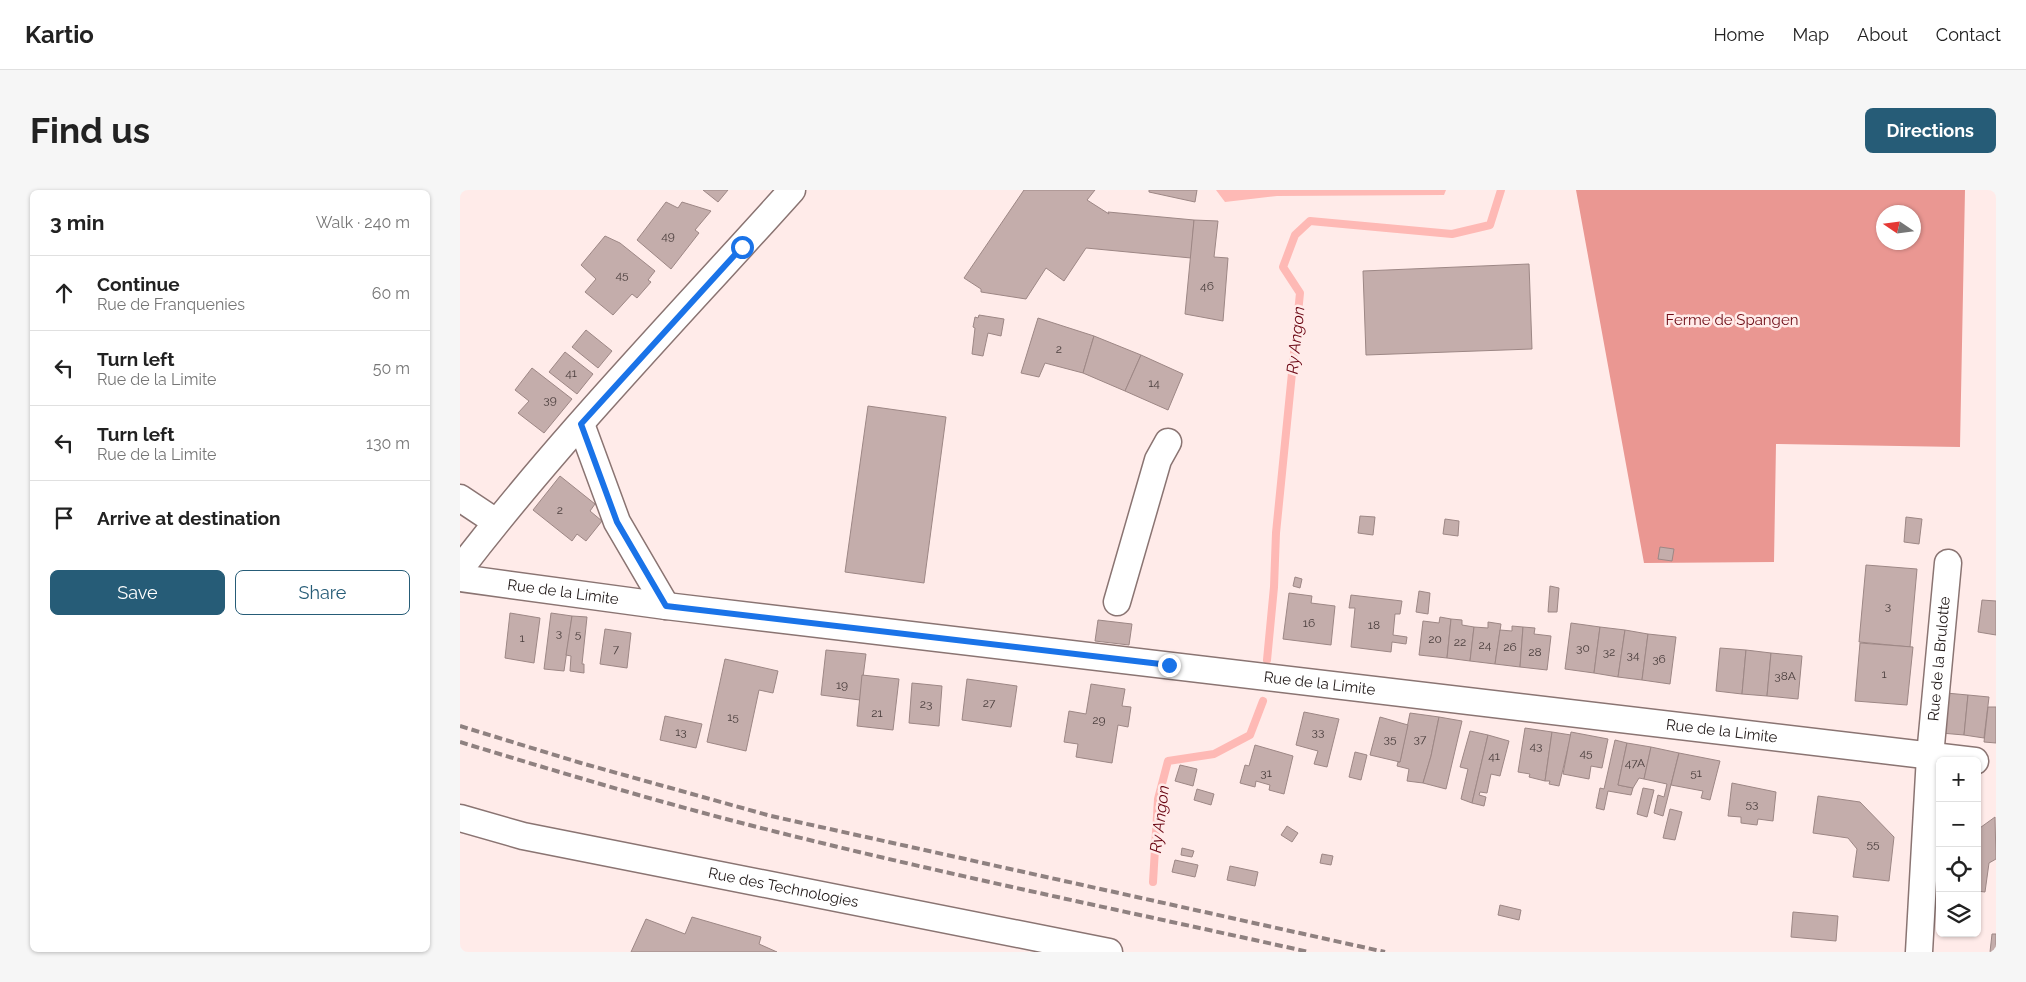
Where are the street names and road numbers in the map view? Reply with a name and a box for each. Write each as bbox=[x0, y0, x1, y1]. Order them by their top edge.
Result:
street label: Rue de la Limite bbox=[506, 576, 620, 609]
street label: Rue de la Brulotte bbox=[1924, 595, 1954, 722]
street label: Rue de la Limite bbox=[1263, 668, 1376, 699]
street label: Rue de la Limite bbox=[1665, 715, 1779, 747]
street label: Rue des Technologies bbox=[707, 864, 860, 911]

